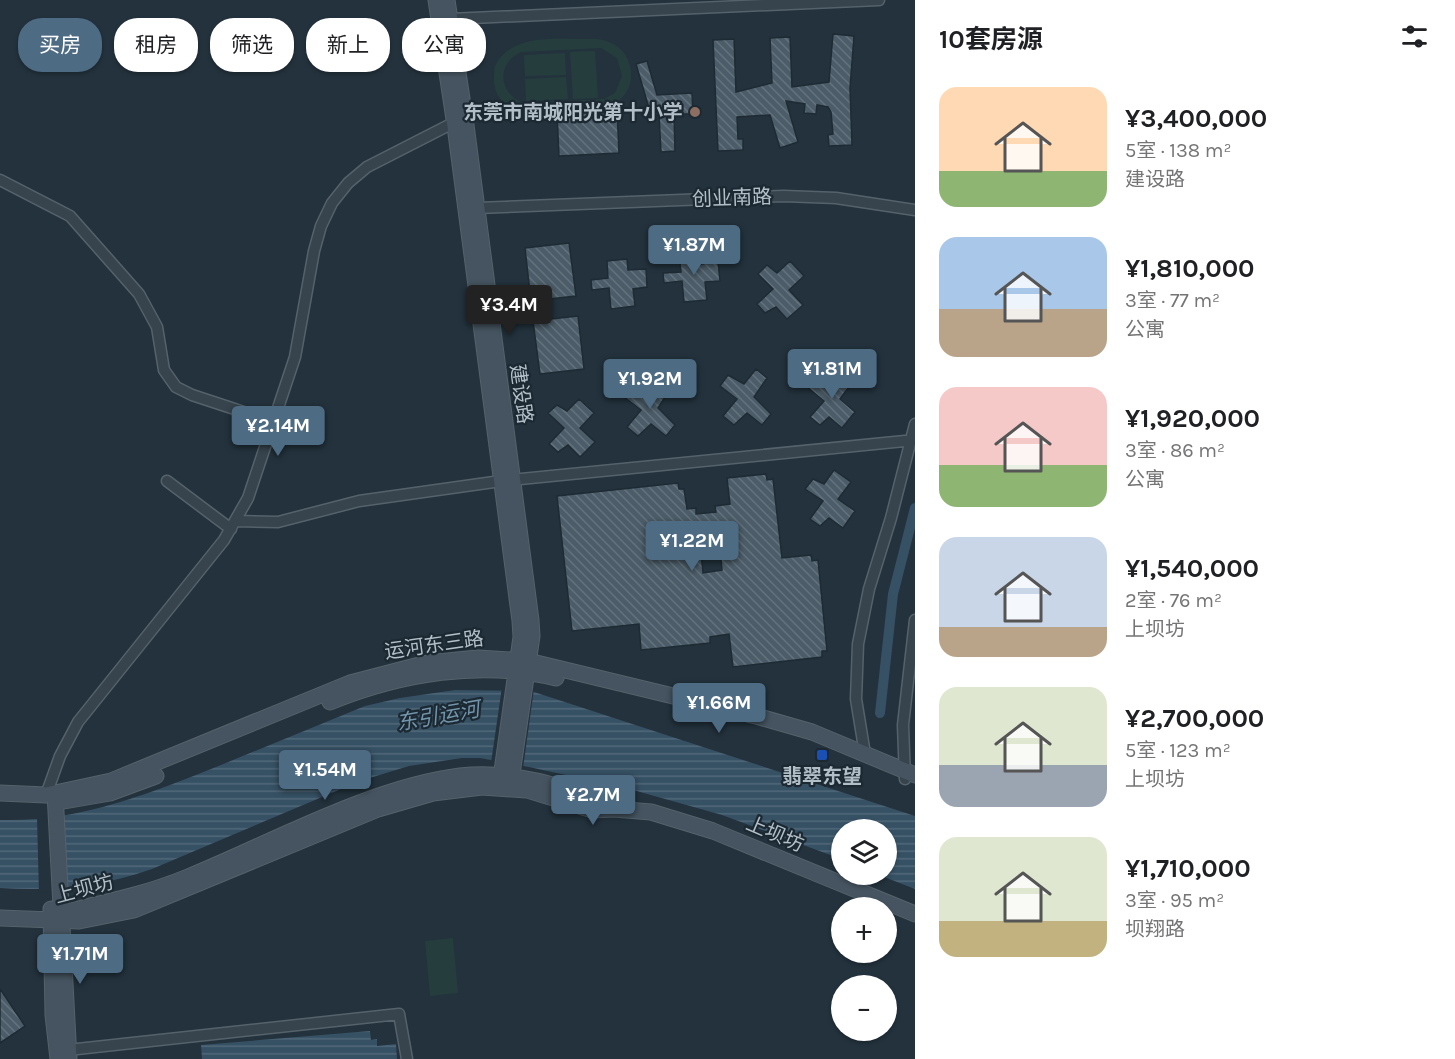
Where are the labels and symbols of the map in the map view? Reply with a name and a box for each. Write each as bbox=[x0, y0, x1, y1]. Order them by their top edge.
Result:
place label: 东莞市南城阳光第十小学 bbox=[463, 101, 683, 124]
marker: 东莞市南城阳光第十小学 bbox=[688, 105, 702, 119]
street label: 创业南路 bbox=[692, 185, 772, 211]
pin: ¥1.87M bbox=[645, 225, 743, 276]
pin: ¥3.4M bbox=[467, 285, 551, 336]
pin: ¥1.81M bbox=[783, 349, 881, 400]
pin: ¥1.92M bbox=[601, 359, 699, 410]
street label: 建设路 bbox=[505, 363, 537, 425]
pin: ¥2.14M bbox=[229, 406, 327, 457]
pin: ¥1.22M bbox=[643, 521, 741, 572]
street label: 运河东三路 bbox=[383, 627, 485, 663]
pin: ¥1.66M bbox=[670, 683, 768, 734]
water label: 东引运河 bbox=[395, 696, 485, 735]
marker: 翡翠东望 bbox=[815, 748, 829, 762]
pin: ¥1.54M bbox=[276, 750, 374, 801]
place label: 翡翠东望 bbox=[782, 765, 862, 788]
pin: ¥2.7M bbox=[551, 775, 635, 826]
street label: 上坝坊 bbox=[743, 812, 807, 856]
street label: 上坝坊 bbox=[52, 870, 116, 908]
pin: ¥1.71M bbox=[31, 934, 129, 985]

